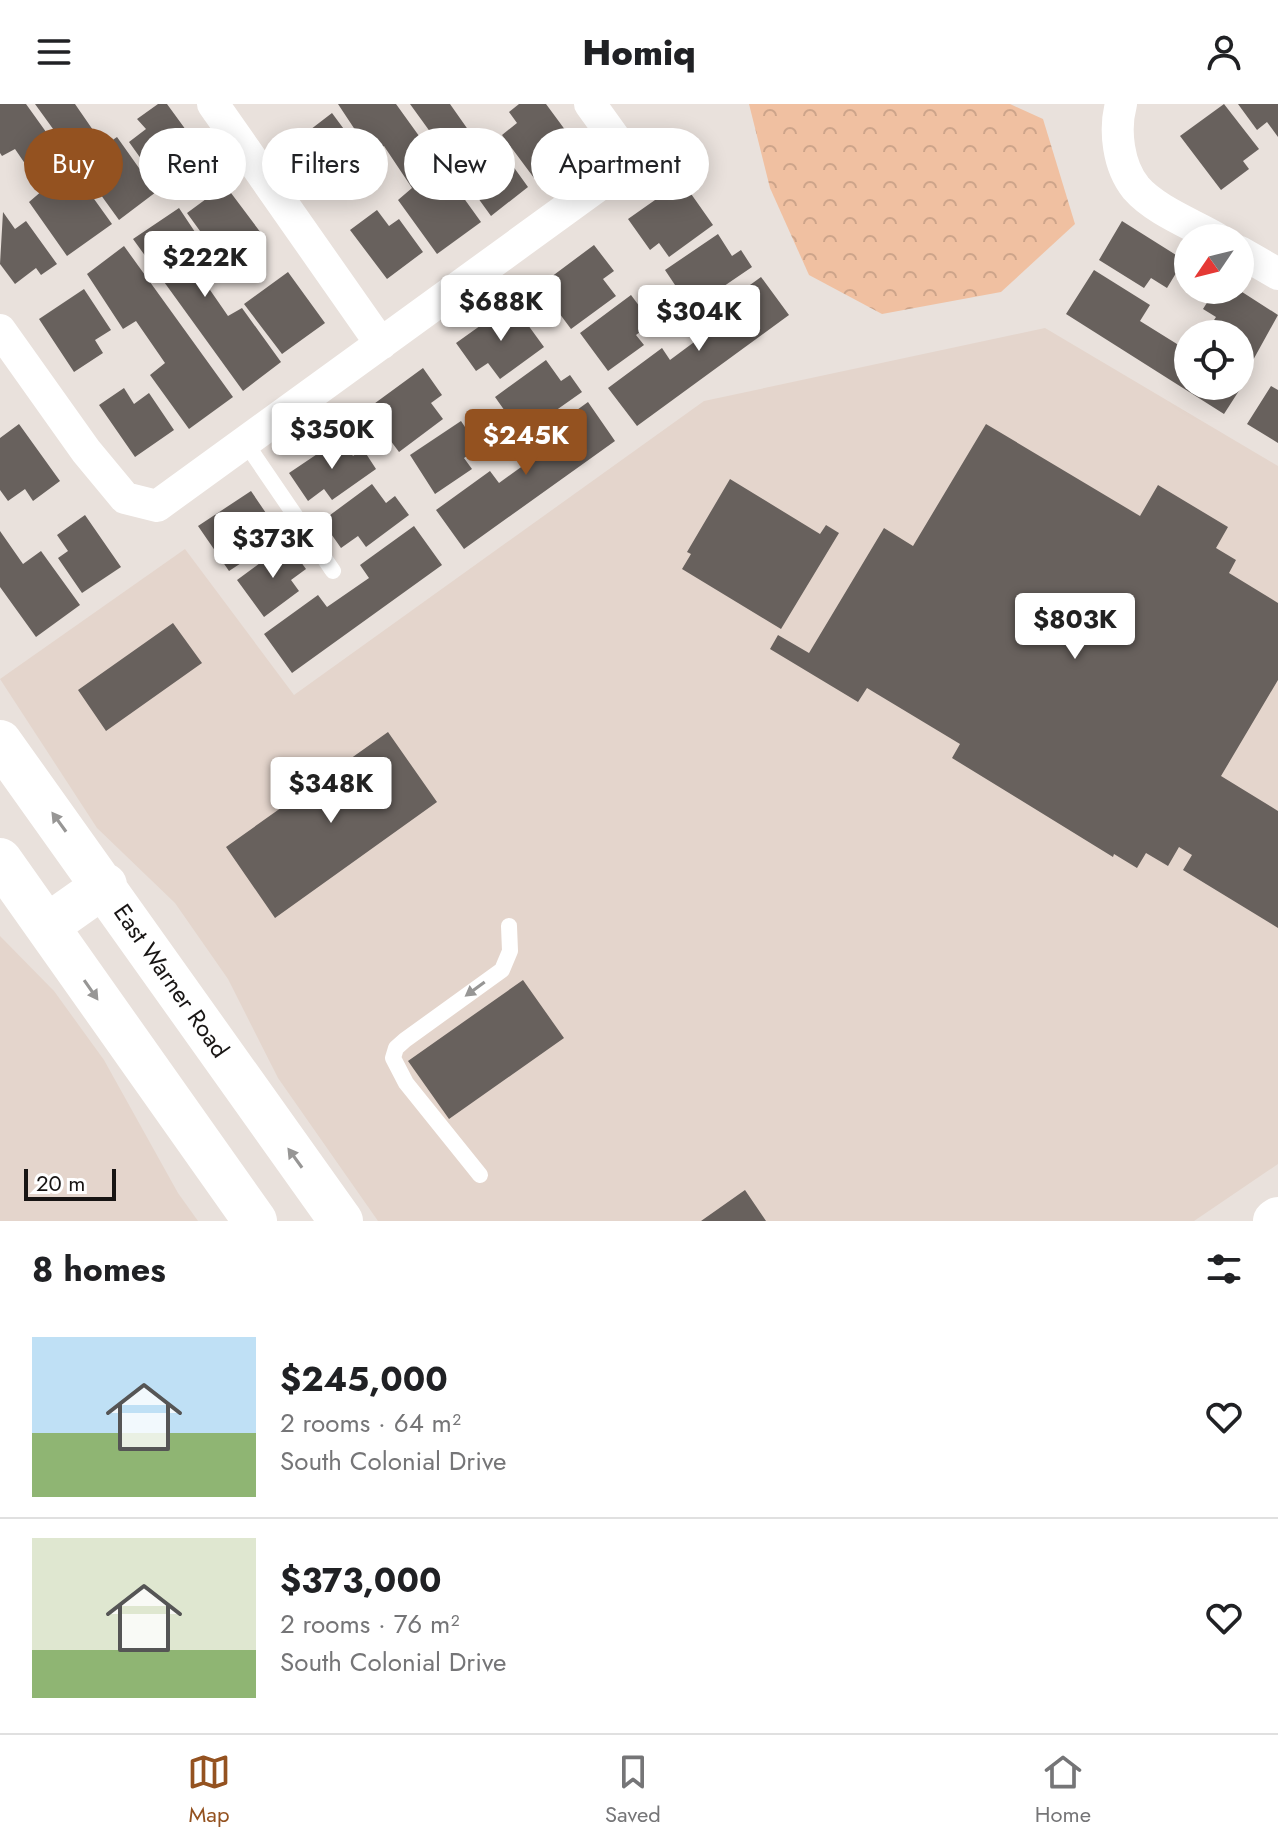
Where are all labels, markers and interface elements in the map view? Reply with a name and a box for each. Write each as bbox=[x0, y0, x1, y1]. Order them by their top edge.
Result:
text: Homiq bbox=[582, 26, 696, 78]
icon: menu bbox=[32, 30, 76, 74]
icon: person bbox=[1202, 30, 1246, 74]
chip: Buy bbox=[24, 128, 123, 200]
chip: Rent bbox=[139, 128, 246, 200]
chip: Filters bbox=[262, 128, 388, 200]
chip: New bbox=[404, 128, 515, 200]
chip: Apartment bbox=[531, 128, 709, 200]
north arrow bbox=[1174, 224, 1254, 304]
map controls bbox=[1174, 224, 1254, 400]
pin: $222K bbox=[149, 231, 261, 299]
text: $222K bbox=[162, 238, 248, 276]
pin: $688K bbox=[445, 275, 557, 343]
text: $688K bbox=[459, 282, 543, 320]
pin: $304K bbox=[643, 285, 755, 353]
text: $304K bbox=[656, 292, 742, 330]
button: locate bbox=[1174, 320, 1254, 400]
pin: $350K bbox=[276, 403, 388, 471]
pin: $245K bbox=[470, 409, 582, 477]
text: $350K bbox=[290, 410, 374, 448]
text: $245K bbox=[483, 416, 569, 454]
pin: $373K bbox=[217, 512, 329, 580]
text: $373K bbox=[232, 519, 314, 557]
pin: $803K bbox=[1019, 593, 1131, 661]
text: $803K bbox=[1033, 600, 1117, 638]
pin: $348K bbox=[275, 757, 387, 825]
text: $348K bbox=[289, 764, 373, 802]
one-way arrow bbox=[51, 812, 67, 833]
street label: East Warner Road bbox=[105, 897, 238, 1065]
one-way arrow bbox=[83, 979, 99, 1000]
one-way arrow bbox=[465, 981, 486, 996]
one-way arrow bbox=[288, 1147, 303, 1168]
scale bar bbox=[24, 1165, 116, 1201]
text: 20 m bbox=[36, 1167, 85, 1199]
text: 8 homes bbox=[32, 1245, 166, 1294]
icon: filters bbox=[1202, 1247, 1246, 1291]
text: $245,000 bbox=[280, 1355, 448, 1404]
icon: home bbox=[96, 1369, 192, 1465]
icon: heart bbox=[1202, 1395, 1246, 1439]
text: 2 rooms · 64 m² bbox=[280, 1404, 461, 1442]
text: South Colonial Drive bbox=[280, 1442, 506, 1480]
text: $373,000 bbox=[280, 1556, 441, 1605]
icon: home bbox=[96, 1570, 192, 1666]
icon: heart bbox=[1202, 1596, 1246, 1640]
text: 2 rooms · 76 m² bbox=[280, 1605, 459, 1643]
text: South Colonial Drive bbox=[280, 1643, 506, 1681]
tab: Map bbox=[187, 1750, 231, 1830]
tab: Saved bbox=[605, 1750, 661, 1830]
tab: Home bbox=[1035, 1750, 1091, 1830]

